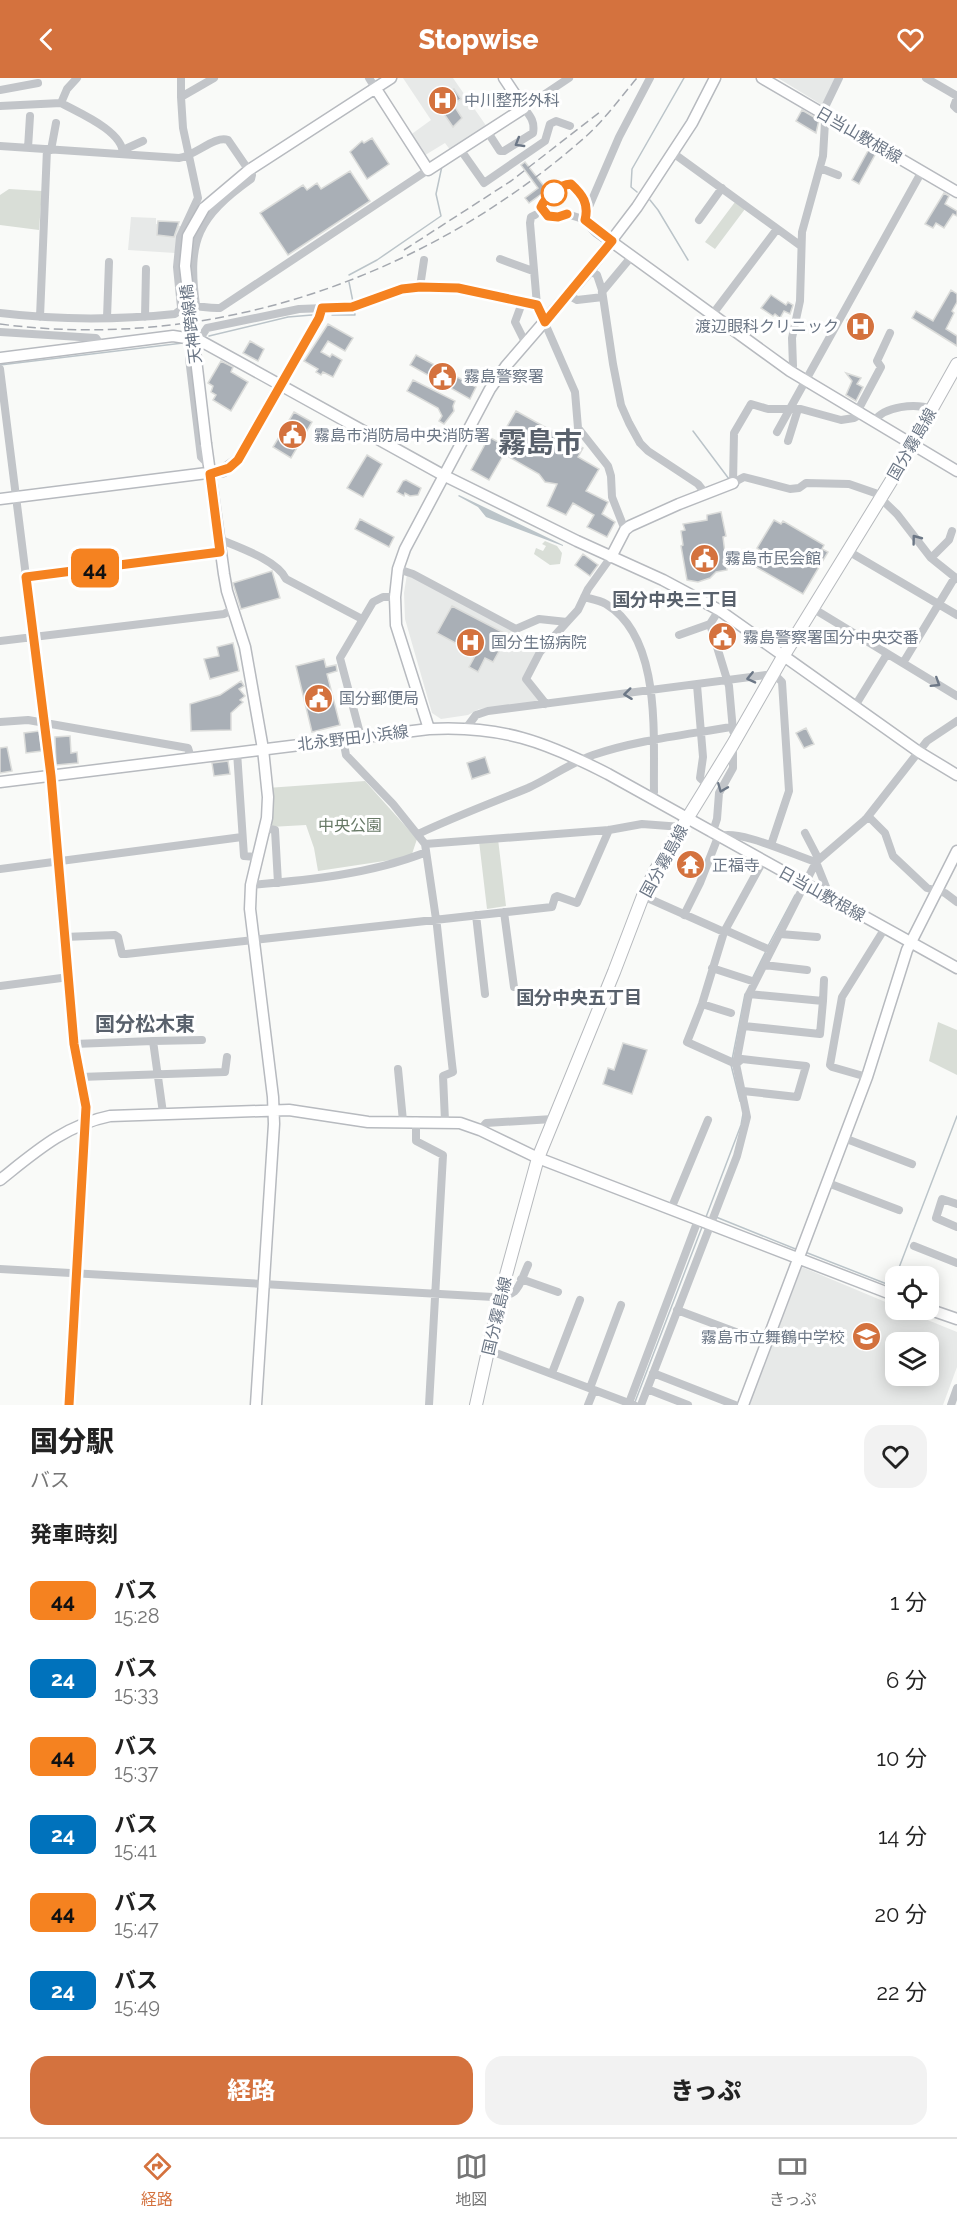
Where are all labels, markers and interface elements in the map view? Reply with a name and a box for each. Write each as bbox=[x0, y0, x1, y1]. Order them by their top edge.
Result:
icon: back bbox=[30, 23, 63, 56]
icon: heart bbox=[894, 23, 927, 56]
text: Stopwise bbox=[418, 24, 539, 55]
hospital icon: 中川整形外科 bbox=[427, 84, 459, 116]
place label: 中川整形外科 bbox=[464, 91, 560, 110]
street label: 日当山敷根線 bbox=[813, 103, 905, 167]
one-way arrow bbox=[515, 135, 525, 147]
unlabelled marker bbox=[541, 180, 567, 206]
street label: 天神跨線橋 bbox=[177, 283, 205, 365]
hospital icon: 渡辺眼科クリニック bbox=[844, 310, 876, 342]
place label: 渡辺眼科クリニック bbox=[695, 317, 839, 336]
public building icon: 霧島警察署 bbox=[427, 360, 459, 392]
place label: 霧島警察署 bbox=[464, 367, 544, 386]
street label: 国分霧島線 bbox=[884, 405, 940, 483]
public building icon: 霧島市消防局中央消防署 bbox=[277, 419, 309, 451]
place label: 霧島市消防局中央消防署 bbox=[314, 426, 490, 445]
district label: 霧島市 bbox=[498, 426, 582, 459]
one-way arrow bbox=[912, 535, 923, 546]
public building icon: 霧島市民会館 bbox=[688, 542, 720, 574]
line badge: 44 bbox=[68, 548, 122, 588]
place label: 霧島市民会館 bbox=[725, 549, 821, 568]
text: 44 bbox=[83, 556, 107, 581]
district label: 国分中央三丁目 bbox=[612, 589, 738, 610]
public building icon: 霧島警察署国分中央交番 bbox=[706, 621, 738, 653]
hospital icon: 国分生協病院 bbox=[454, 626, 486, 658]
place label: 霧島警察署国分中央交番 bbox=[743, 628, 919, 647]
place label: 国分生協病院 bbox=[491, 633, 587, 652]
one-way arrow bbox=[746, 670, 756, 683]
one-way arrow bbox=[930, 675, 940, 687]
public building icon: 国分郵便局 bbox=[302, 682, 334, 714]
one-way arrow bbox=[623, 687, 632, 700]
place label: 国分郵便局 bbox=[339, 689, 419, 708]
street label: 北永野田小浜線 bbox=[296, 722, 410, 754]
one-way arrow bbox=[717, 782, 729, 793]
park label: 中央公園 bbox=[318, 816, 382, 835]
street label: 国分霧島線 bbox=[636, 821, 692, 901]
temple icon: 正福寺 bbox=[675, 849, 707, 881]
place label: 正福寺 bbox=[712, 856, 760, 875]
street label: 日当山敷根線 bbox=[775, 862, 869, 926]
district label: 国分中央五丁目 bbox=[516, 987, 642, 1008]
district label: 国分松木東 bbox=[95, 1012, 195, 1036]
map controls bbox=[885, 1266, 939, 1386]
button: locate bbox=[885, 1266, 939, 1320]
street label: 国分霧島線 bbox=[479, 1275, 515, 1357]
school or university icon: 霧島市立舞鶴中学校 bbox=[850, 1321, 882, 1353]
place label: 霧島市立舞鶴中学校 bbox=[701, 1328, 845, 1347]
button: layers bbox=[885, 1332, 939, 1386]
text: 国分駅 bbox=[30, 1425, 114, 1458]
button: heart bbox=[864, 1425, 927, 1488]
text: バス bbox=[30, 1468, 70, 1492]
text: 発車時刻 bbox=[30, 1521, 118, 1547]
text: バス bbox=[114, 1577, 158, 1603]
text: 44 bbox=[51, 1588, 75, 1613]
text: 1 分 bbox=[890, 1589, 927, 1615]
text: 15:28 bbox=[114, 1604, 160, 1628]
text: バス bbox=[114, 1655, 158, 1681]
text: 24 bbox=[51, 1666, 75, 1691]
text: 6 分 bbox=[886, 1667, 927, 1693]
text: 15:33 bbox=[114, 1682, 159, 1706]
text: バス bbox=[114, 1733, 158, 1759]
text: 44 bbox=[51, 1744, 75, 1769]
text: 10 分 bbox=[877, 1745, 927, 1771]
text: 15:37 bbox=[114, 1760, 159, 1784]
text: バス bbox=[114, 1811, 158, 1837]
text: 24 bbox=[51, 1822, 75, 1847]
text: 14 分 bbox=[878, 1823, 927, 1849]
text: 15:41 bbox=[114, 1838, 157, 1862]
text: バス bbox=[114, 1889, 158, 1915]
text: 44 bbox=[51, 1900, 75, 1925]
text: 20 分 bbox=[874, 1901, 927, 1927]
text: 15:47 bbox=[114, 1916, 159, 1940]
text: バス bbox=[114, 1967, 158, 1993]
text: 24 bbox=[51, 1978, 75, 2003]
text: 22 分 bbox=[876, 1979, 927, 2005]
text: 15:49 bbox=[114, 1994, 160, 2018]
button: 経路 bbox=[30, 2056, 473, 2125]
button: きっぷ bbox=[485, 2056, 927, 2125]
tab: 経路 bbox=[141, 2150, 174, 2210]
tab: 地図 bbox=[455, 2150, 488, 2210]
tab: きっぷ bbox=[769, 2150, 816, 2210]

